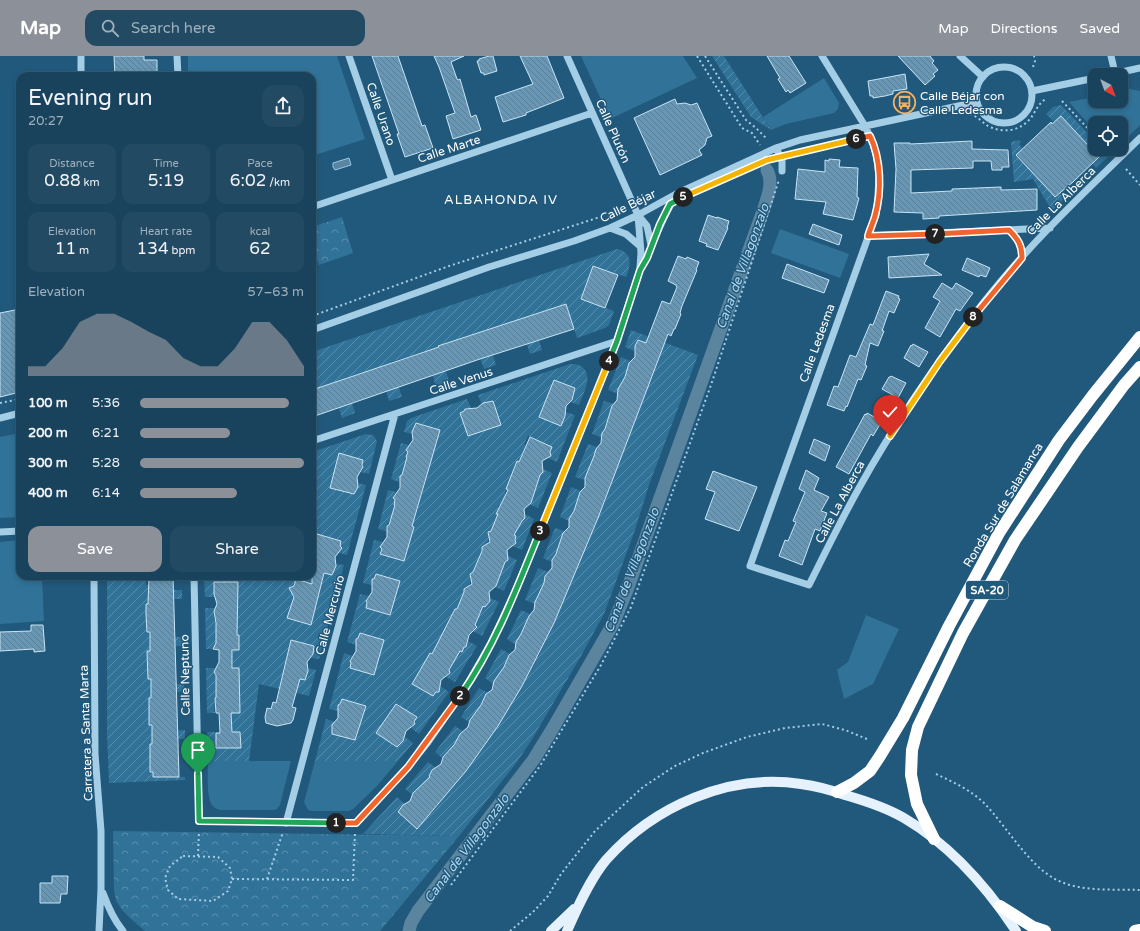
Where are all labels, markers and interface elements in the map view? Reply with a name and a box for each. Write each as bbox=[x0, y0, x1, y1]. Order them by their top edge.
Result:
search box bbox=[85, 10, 365, 46]
text: Map bbox=[20, 17, 61, 39]
icon: search bbox=[99, 17, 121, 39]
text: Search here bbox=[131, 19, 215, 37]
text: Map bbox=[938, 20, 969, 37]
text: Directions bbox=[991, 20, 1058, 37]
text: Saved bbox=[1080, 20, 1120, 37]
north arrow bbox=[1088, 68, 1128, 108]
map controls bbox=[1088, 68, 1128, 156]
street label: Calle Urano bbox=[364, 81, 398, 147]
text: Evening run bbox=[28, 85, 153, 111]
button: share bbox=[262, 85, 304, 127]
place label: Calle Béjar con Calle Ledesma bbox=[920, 89, 1004, 117]
bus stop icon: Calle Béjar con Calle Ledesma bbox=[892, 90, 918, 116]
street label: Calle Plutón bbox=[593, 97, 633, 165]
text: 20:27 bbox=[28, 113, 64, 129]
button: locate bbox=[1088, 116, 1128, 156]
pin: 6 bbox=[846, 129, 866, 149]
street label: Calle Marte bbox=[416, 132, 482, 166]
text: 6 bbox=[853, 132, 859, 145]
text: Distance bbox=[49, 157, 95, 170]
text: Time bbox=[153, 157, 179, 170]
text: Pace bbox=[247, 157, 273, 170]
street label: Calle La Alberca bbox=[1024, 164, 1098, 238]
text: 0.88 bbox=[44, 170, 81, 191]
text: 5:19 bbox=[148, 170, 184, 191]
text: 6:02 bbox=[230, 170, 266, 191]
text: km bbox=[81, 176, 100, 189]
text: /km bbox=[266, 176, 290, 189]
street label: Calle Béjar bbox=[598, 186, 659, 226]
pin: 5 bbox=[673, 187, 693, 207]
text: 5 bbox=[680, 190, 686, 203]
district label: ALBAHONDA IV bbox=[444, 192, 558, 208]
water label: Canal de Villagonzalo bbox=[713, 201, 773, 331]
pin: 7 bbox=[925, 224, 945, 244]
text: Elevation bbox=[48, 225, 96, 238]
text: Heart rate bbox=[140, 225, 192, 238]
text: kcal bbox=[250, 225, 270, 238]
text: 7 bbox=[932, 227, 938, 240]
text: 11 bbox=[55, 238, 76, 259]
text: 134 bbox=[137, 238, 169, 259]
text: 62 bbox=[249, 238, 271, 259]
text: m bbox=[76, 244, 89, 257]
text: bpm bbox=[169, 244, 195, 257]
text: Elevation bbox=[28, 284, 85, 300]
text: 57–63 m bbox=[247, 284, 304, 300]
street label: Calle Ledesma bbox=[796, 302, 838, 384]
pin: 8 bbox=[963, 307, 983, 327]
text: 8 bbox=[970, 310, 976, 323]
pin: 4 bbox=[599, 351, 619, 371]
text: 4 bbox=[606, 354, 612, 367]
street label: Calle Venus bbox=[428, 364, 495, 398]
text: 100 m bbox=[28, 395, 68, 411]
text: 5:36 bbox=[92, 395, 120, 411]
pin bbox=[873, 395, 907, 436]
icon: check bbox=[879, 401, 901, 423]
text: 200 m bbox=[28, 425, 68, 441]
text: 6:21 bbox=[92, 425, 120, 441]
street label: Ronda Sur de Salamanca bbox=[960, 440, 1046, 570]
text: 300 m bbox=[28, 455, 68, 471]
text: 5:28 bbox=[92, 455, 120, 471]
street label: Calle La Alberca bbox=[812, 458, 868, 546]
text: 400 m bbox=[28, 485, 68, 501]
text: 6:14 bbox=[92, 485, 120, 501]
water label: Canal de Villagonzalo bbox=[601, 505, 663, 635]
pin: 3 bbox=[530, 521, 550, 541]
text: 3 bbox=[537, 524, 543, 537]
button: Save bbox=[28, 526, 162, 572]
button: Share bbox=[170, 526, 304, 572]
street label: Calle Mercurio bbox=[313, 573, 347, 657]
road number: SA-20 bbox=[966, 581, 1008, 599]
street label: Calle Neptuno bbox=[177, 634, 193, 716]
street label: Carretera a Santa Marta bbox=[77, 665, 95, 801]
pin: 2 bbox=[450, 686, 470, 706]
text: 2 bbox=[457, 689, 463, 702]
pin bbox=[181, 733, 215, 774]
icon: arrive bbox=[187, 739, 209, 761]
water label: Canal de Villagonzalo bbox=[421, 790, 514, 906]
pin: 1 bbox=[326, 813, 346, 833]
text: 1 bbox=[333, 816, 339, 829]

